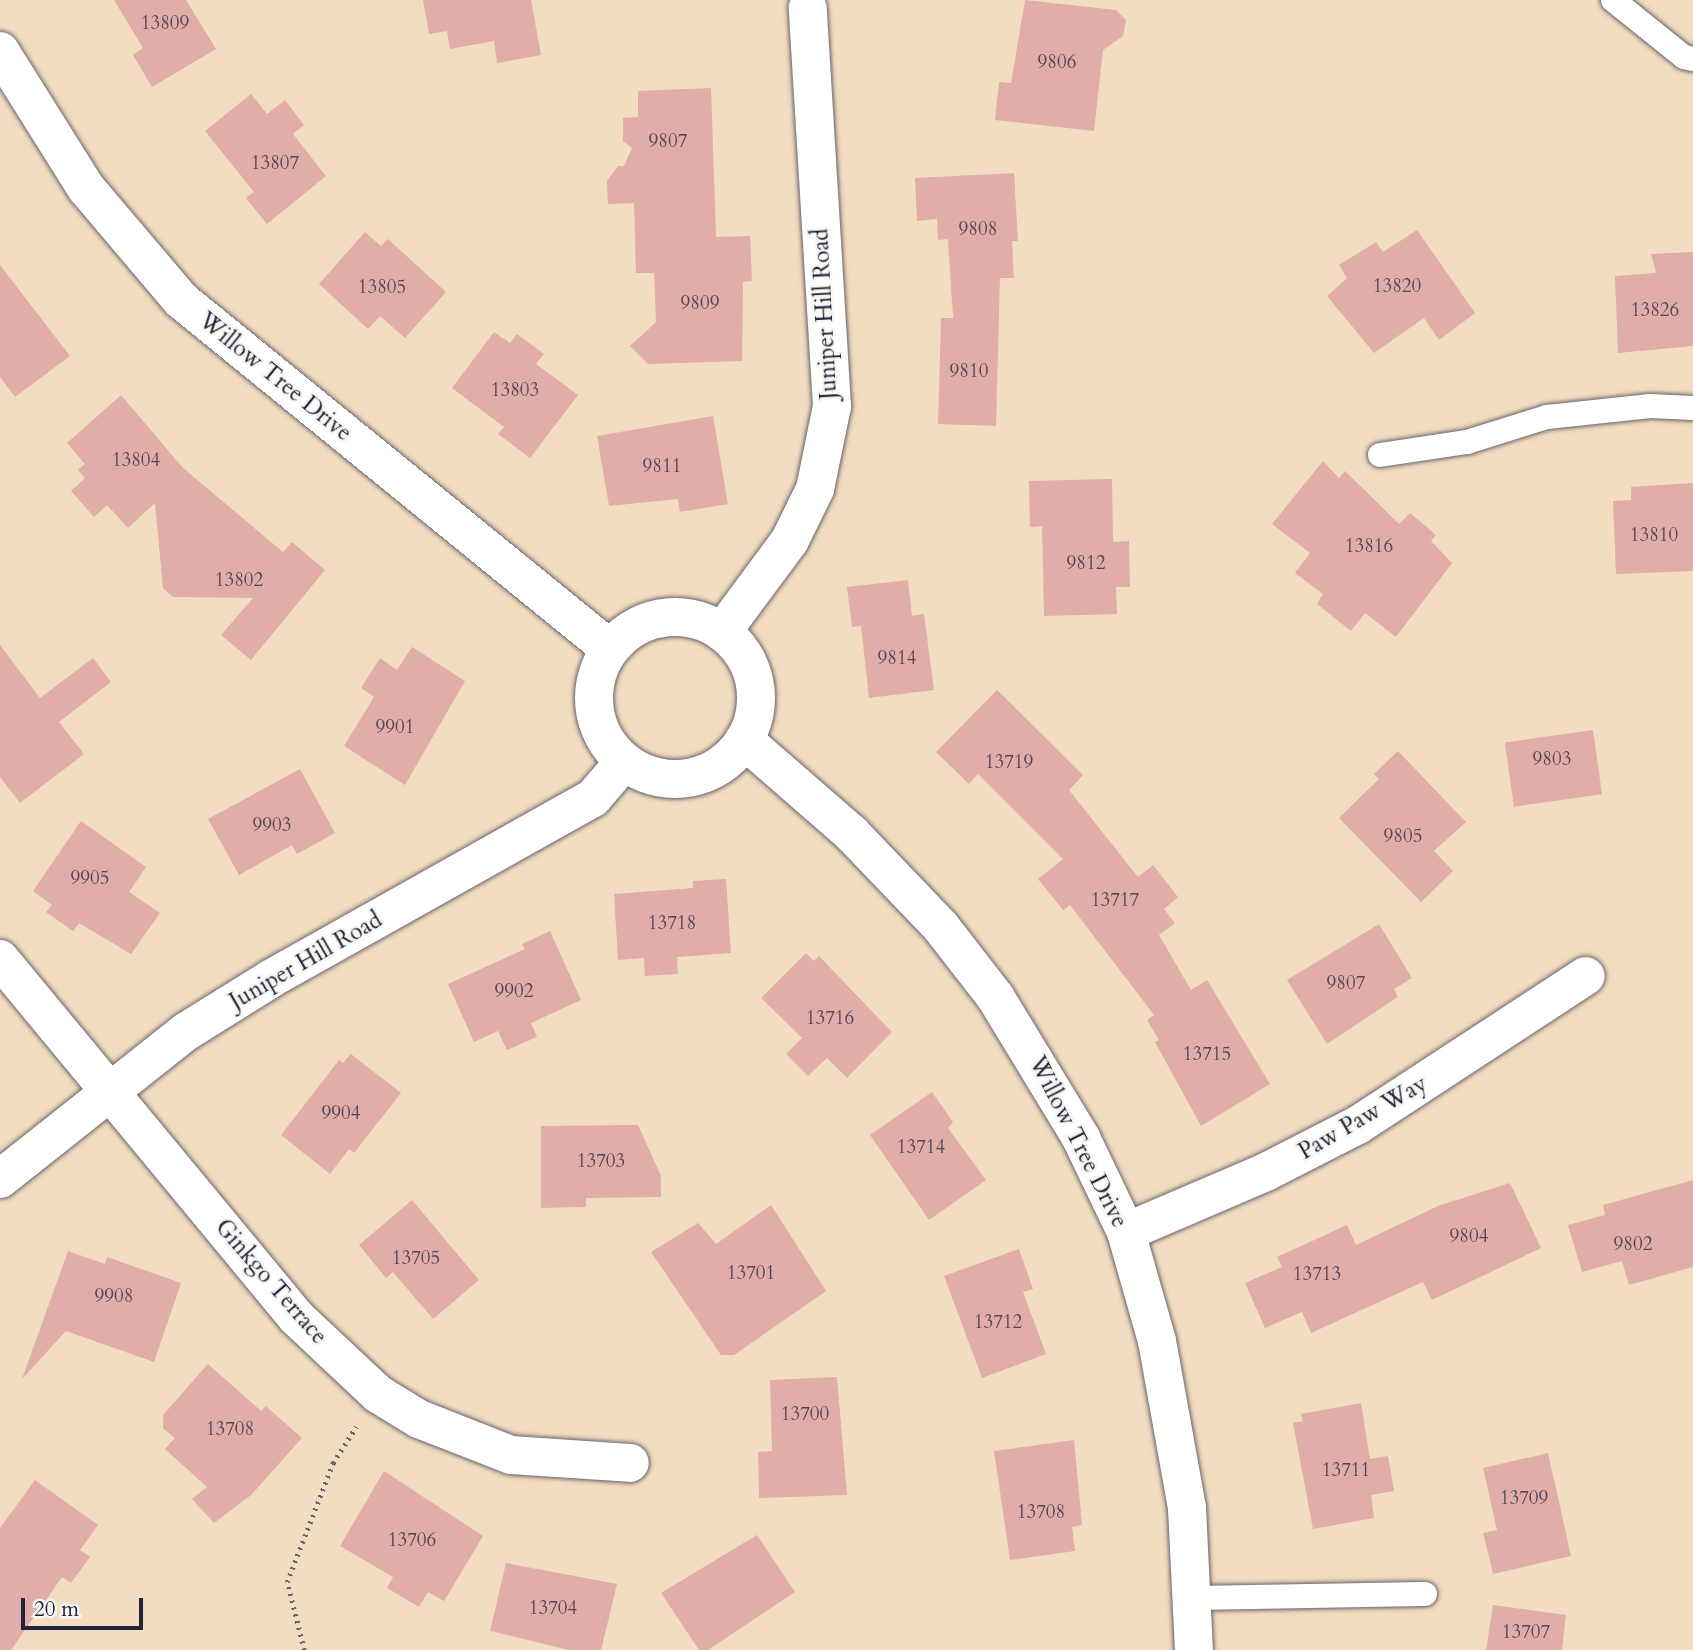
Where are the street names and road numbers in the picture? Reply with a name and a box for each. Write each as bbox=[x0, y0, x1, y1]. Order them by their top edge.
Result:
street label: Juniper Hill Road bbox=[807, 228, 843, 400]
street label: Willow Tree Drive bbox=[193, 307, 357, 447]
street label: Juniper Hill Road bbox=[225, 906, 387, 1016]
street label: Willow Tree Drive bbox=[1023, 1052, 1133, 1232]
street label: Paw Paw Way bbox=[1294, 1070, 1432, 1166]
street label: Ginkgo Terrace bbox=[209, 1214, 333, 1350]

